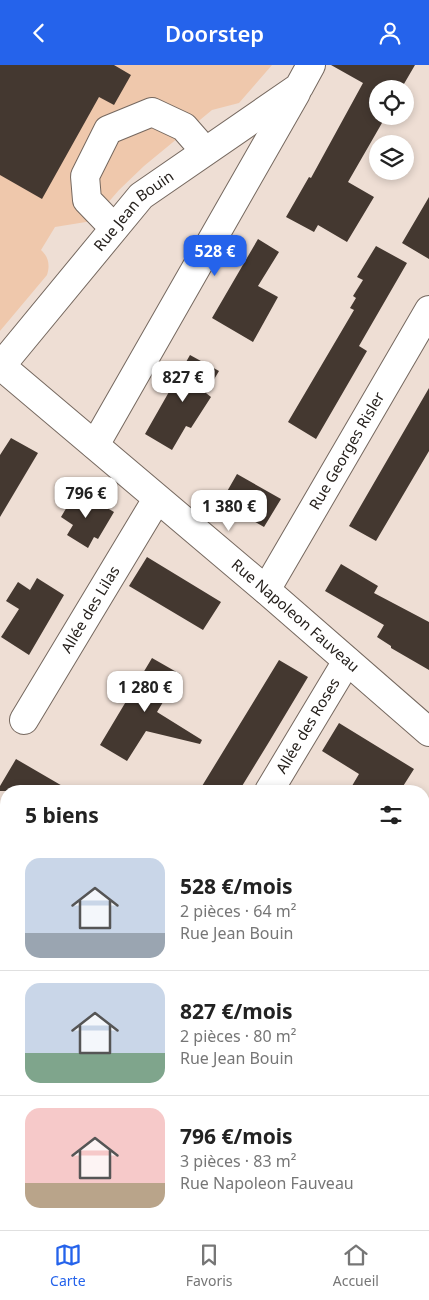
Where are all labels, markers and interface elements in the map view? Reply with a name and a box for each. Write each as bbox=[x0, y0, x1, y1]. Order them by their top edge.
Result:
text: Doorstep bbox=[165, 18, 264, 48]
icon: back bbox=[25, 19, 53, 47]
icon: person bbox=[376, 19, 404, 47]
map controls bbox=[369, 80, 414, 180]
button: locate bbox=[369, 80, 414, 125]
button: layers bbox=[369, 135, 414, 180]
street label: Rue Jean Bouin bbox=[89, 166, 177, 255]
pin: 528 € bbox=[180, 235, 250, 277]
text: 528 € bbox=[195, 240, 235, 262]
pin: 827 € bbox=[148, 361, 218, 403]
text: 827 € bbox=[163, 366, 203, 388]
street label: Rue Georges Risler bbox=[304, 388, 388, 513]
pin: 796 € bbox=[51, 477, 121, 519]
text: 796 € bbox=[66, 482, 106, 504]
pin: 1 380 € bbox=[183, 489, 275, 532]
text: 1 380 € bbox=[202, 495, 256, 517]
street label: Rue Napoleon Fauveau bbox=[228, 554, 364, 676]
street label: Allée des Lilas bbox=[56, 562, 124, 656]
pin: 1 280 € bbox=[99, 671, 191, 713]
street label: Allée des Roses bbox=[271, 674, 344, 777]
text: 1 280 € bbox=[118, 676, 172, 698]
text: 5 biens bbox=[25, 801, 99, 829]
icon: filters bbox=[377, 801, 405, 829]
text: 528 €/mois bbox=[180, 872, 293, 900]
icon: home bbox=[65, 878, 125, 938]
text: 2 pièces · 64 m² bbox=[180, 900, 296, 922]
text: Rue Jean Bouin bbox=[180, 922, 293, 944]
text: 827 €/mois bbox=[180, 997, 293, 1025]
icon: home bbox=[65, 1003, 125, 1063]
text: 2 pièces · 80 m² bbox=[180, 1025, 296, 1047]
text: Rue Jean Bouin bbox=[180, 1047, 293, 1069]
text: 796 €/mois bbox=[180, 1122, 293, 1150]
icon: home bbox=[65, 1128, 125, 1188]
text: 3 pièces · 83 m² bbox=[180, 1150, 296, 1172]
text: Rue Napoleon Fauveau bbox=[180, 1172, 354, 1194]
tab: Carte bbox=[50, 1241, 86, 1290]
tab: Favoris bbox=[186, 1241, 233, 1290]
tab: Accueil bbox=[333, 1241, 379, 1290]

